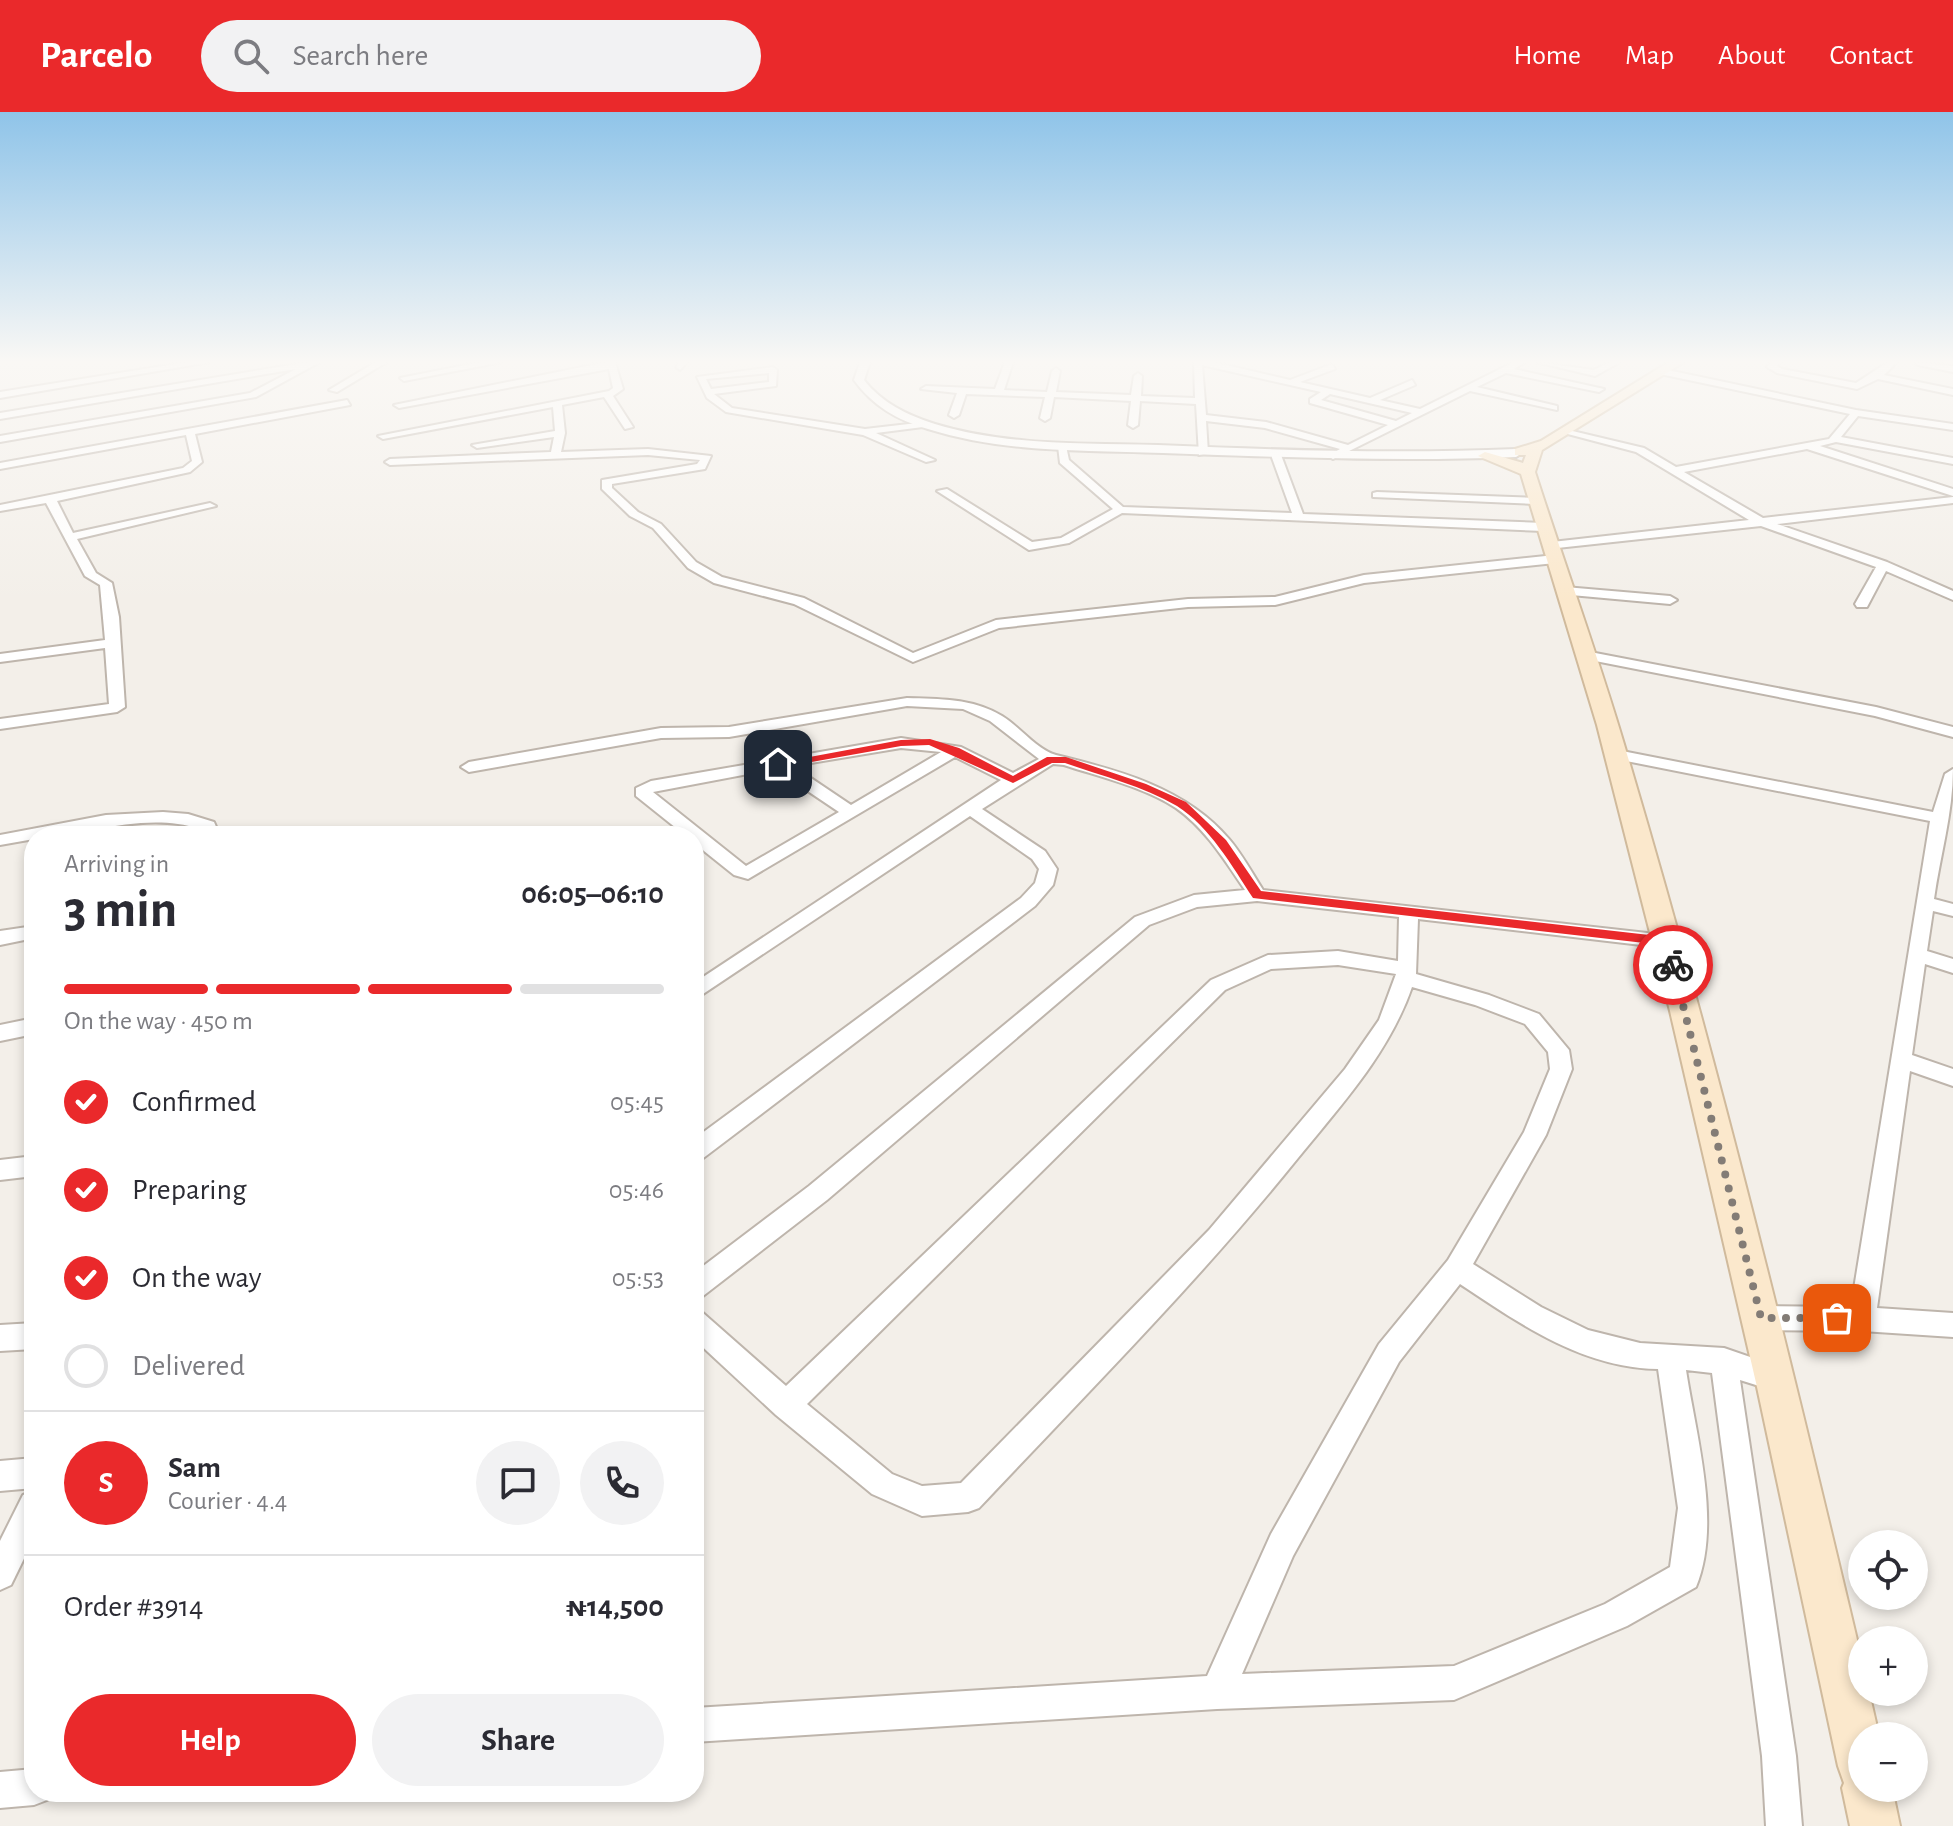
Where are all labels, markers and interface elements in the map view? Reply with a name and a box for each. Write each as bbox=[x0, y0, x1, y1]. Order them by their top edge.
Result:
search box bbox=[201, 20, 761, 92]
icon: search bbox=[229, 34, 273, 78]
text: Parcelo bbox=[40, 37, 153, 75]
text: Search here bbox=[293, 41, 428, 71]
text: Home bbox=[1514, 42, 1581, 70]
text: Map bbox=[1625, 42, 1674, 70]
text: About bbox=[1718, 42, 1786, 70]
text: Contact bbox=[1830, 42, 1913, 70]
pin bbox=[744, 730, 812, 798]
icon: home bbox=[756, 742, 800, 786]
text: Arriving in bbox=[64, 851, 169, 877]
text: 06:05–06:10 bbox=[521, 879, 664, 909]
text: 3 min bbox=[64, 884, 177, 936]
courier bbox=[1633, 925, 1713, 1005]
icon: bike bbox=[1651, 943, 1695, 987]
text: On the way · 450 m bbox=[64, 1008, 253, 1034]
icon: check bbox=[64, 1080, 108, 1124]
text: Confirmed bbox=[132, 1087, 256, 1117]
text: 05:45 bbox=[610, 1089, 664, 1115]
icon: check bbox=[64, 1168, 108, 1212]
text: Preparing bbox=[132, 1175, 247, 1205]
text: 05:46 bbox=[609, 1177, 664, 1203]
icon: check bbox=[64, 1256, 108, 1300]
text: On the way bbox=[132, 1263, 261, 1293]
text: 05:53 bbox=[612, 1265, 664, 1291]
pin bbox=[1803, 1284, 1871, 1352]
icon: bag bbox=[1815, 1296, 1859, 1340]
text: Delivered bbox=[132, 1351, 245, 1381]
button: chat bbox=[476, 1441, 560, 1525]
button: phone bbox=[580, 1441, 664, 1525]
text: Sam bbox=[168, 1453, 221, 1483]
text: S bbox=[99, 1468, 113, 1498]
text: Courier · 4.4 bbox=[168, 1488, 287, 1514]
map controls bbox=[1848, 1530, 1928, 1802]
button: locate bbox=[1848, 1530, 1928, 1610]
text: Order #3914 bbox=[64, 1592, 203, 1622]
text: ₦14,500 bbox=[566, 1592, 664, 1622]
button: + bbox=[1848, 1626, 1928, 1706]
button: Help bbox=[64, 1694, 356, 1786]
button: Share bbox=[372, 1694, 664, 1786]
button: − bbox=[1848, 1722, 1928, 1802]

